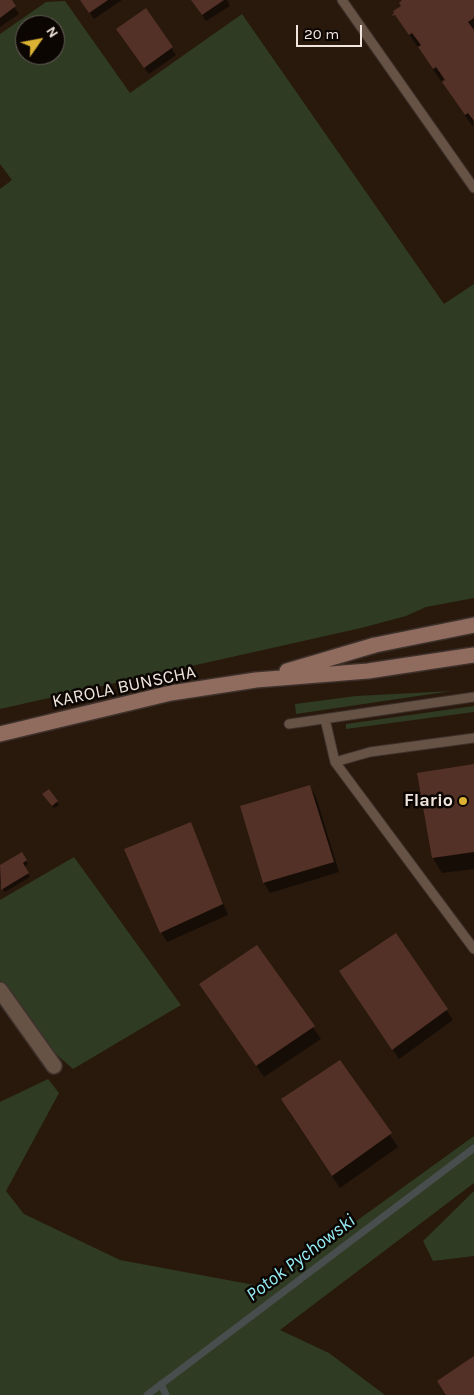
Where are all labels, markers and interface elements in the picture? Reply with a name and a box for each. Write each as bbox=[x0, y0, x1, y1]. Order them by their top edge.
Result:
north arrow bbox=[15, 15, 65, 65]
scale bar bbox=[299, 15, 365, 47]
text: N bbox=[42, 23, 62, 41]
text: 20 m bbox=[304, 25, 339, 43]
street label: KAROLA BUNSCHA bbox=[50, 661, 198, 713]
place label: Flario bbox=[404, 790, 453, 812]
marker: Flario bbox=[457, 795, 469, 807]
water label: Potok Pychowski bbox=[242, 1210, 360, 1306]

